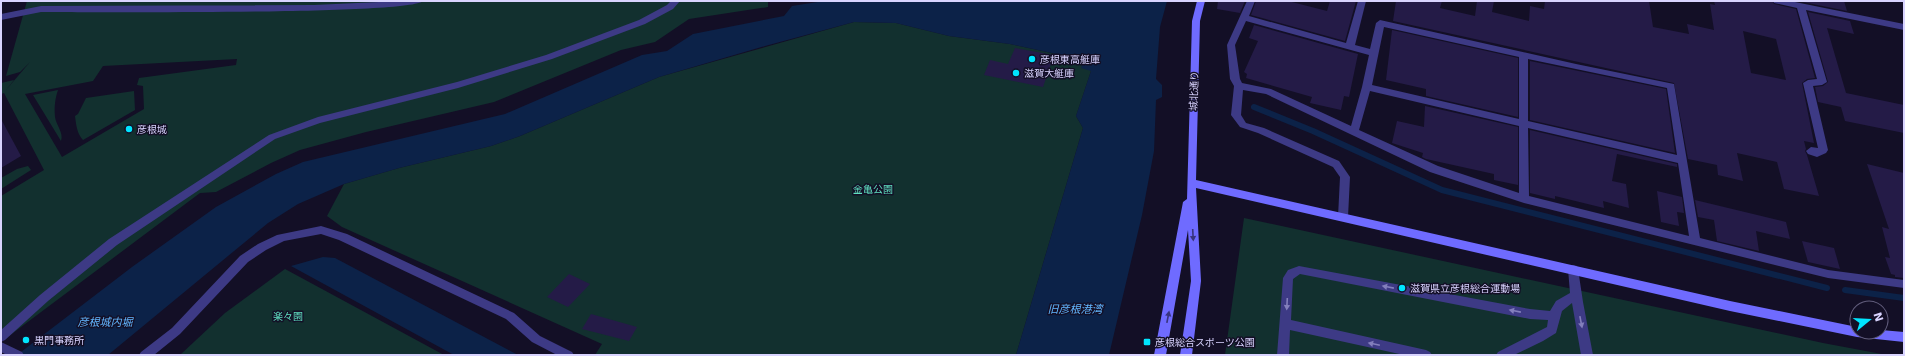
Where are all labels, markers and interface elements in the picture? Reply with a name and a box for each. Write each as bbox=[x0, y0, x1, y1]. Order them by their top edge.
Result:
marker: 彦根東高艇庫 bbox=[1027, 54, 1037, 64]
place label: 彦根東高艇庫 bbox=[1040, 54, 1100, 65]
marker: 滋賀大艇庫 bbox=[1011, 68, 1021, 78]
place label: 滋賀大艇庫 bbox=[1024, 68, 1074, 79]
street label: 城北通り bbox=[1188, 71, 1200, 111]
marker: 彦根城 bbox=[124, 124, 134, 134]
place label: 彦根城 bbox=[137, 124, 167, 135]
park label: 金亀公園 bbox=[853, 184, 893, 195]
one-way arrow bbox=[1190, 229, 1197, 241]
marker: 滋賀県立彦根総合運動場 bbox=[1397, 283, 1407, 293]
place label: 滋賀県立彦根総合運動場 bbox=[1410, 283, 1520, 294]
one-way arrow bbox=[1382, 284, 1394, 290]
one-way arrow bbox=[1283, 298, 1290, 310]
north arrow bbox=[1849, 300, 1889, 340]
water label: 旧彦根港湾 bbox=[1048, 303, 1104, 316]
one-way arrow bbox=[1509, 308, 1522, 314]
park label: 楽々園 bbox=[273, 311, 303, 322]
one-way arrow bbox=[1165, 311, 1171, 323]
text: N bbox=[1870, 311, 1886, 323]
water label: 彦根城内堀 bbox=[78, 316, 134, 329]
one-way arrow bbox=[1578, 316, 1584, 328]
marker: 黒門事務所 bbox=[21, 335, 31, 345]
place label: 黒門事務所 bbox=[34, 335, 84, 346]
marker: 彦根総合スポーツ公園 bbox=[1142, 337, 1152, 347]
place label: 彦根総合スポーツ公園 bbox=[1155, 337, 1255, 348]
one-way arrow bbox=[1368, 340, 1380, 346]

